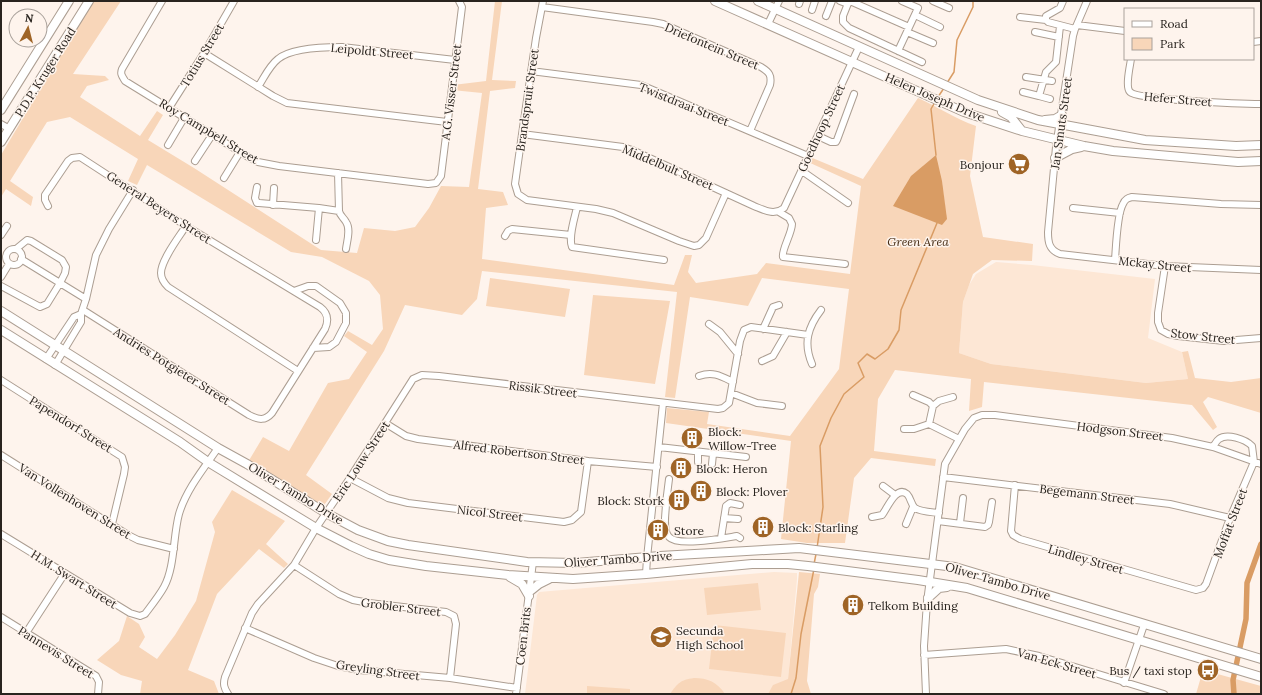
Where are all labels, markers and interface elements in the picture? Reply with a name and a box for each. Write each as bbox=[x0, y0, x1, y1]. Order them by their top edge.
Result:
north arrow bbox=[8, 8, 48, 48]
legend bbox=[1124, 8, 1254, 60]
text: N bbox=[24, 11, 35, 26]
text: Road bbox=[1160, 16, 1188, 31]
street label: Driefontein Street bbox=[662, 19, 762, 73]
street label: Totius Street bbox=[177, 20, 227, 90]
street label: P.D.P. Kruger Road bbox=[11, 24, 79, 120]
text: Park bbox=[1160, 36, 1186, 51]
street label: Leipoldt Street bbox=[330, 40, 414, 62]
street label: A.G. Visser Street bbox=[438, 43, 464, 142]
street label: Brandspruit Street bbox=[512, 47, 542, 152]
street label: Helen Joseph Drive bbox=[883, 69, 988, 125]
street label: Jan Smuts Street bbox=[1047, 76, 1075, 171]
street label: Twistdraai Street bbox=[637, 79, 732, 129]
street label: Goedhoop Street bbox=[794, 81, 848, 174]
street label: Hefer Street bbox=[1143, 89, 1213, 109]
street label: Roy Campbell Street bbox=[156, 95, 262, 167]
street label: Middelbult Street bbox=[620, 141, 716, 193]
supermarket icon: Bonjour bbox=[1006, 151, 1032, 177]
place label: Bonjour bbox=[960, 157, 1005, 172]
street label: General Beyers Street bbox=[104, 168, 214, 247]
park label: Green Area bbox=[887, 234, 949, 249]
street label: Mckay Street bbox=[1118, 253, 1193, 275]
street label: Andries Potgieter Street bbox=[110, 323, 233, 408]
street label: Stow Street bbox=[1170, 325, 1237, 347]
street label: Rissik Street bbox=[508, 377, 579, 401]
street label: Papendorf Street bbox=[27, 392, 116, 456]
street label: Eric Louw Street bbox=[329, 417, 393, 504]
street label: Hodgson Street bbox=[1076, 418, 1164, 444]
place label: Block: Willow-Tree bbox=[708, 424, 777, 453]
building icon: Block: Willow-Tree bbox=[679, 425, 705, 451]
street label: Alfred Robertson Street bbox=[452, 436, 586, 468]
building icon: Block: Heron bbox=[668, 455, 694, 481]
street label: Oliver Tambo Drive bbox=[246, 459, 347, 528]
street label: Van Vollenhoven Street bbox=[15, 460, 134, 542]
place label: Block: Heron bbox=[696, 461, 768, 476]
building icon: Block: Plover bbox=[688, 478, 714, 504]
street label: Begemann Street bbox=[1039, 481, 1136, 507]
place label: Block: Plover bbox=[716, 484, 789, 499]
street label: Moffat Street bbox=[1210, 485, 1250, 560]
building icon: Block: Stork bbox=[666, 487, 692, 513]
place label: Block: Stork bbox=[597, 493, 665, 508]
street label: Nicol Street bbox=[456, 502, 524, 525]
building icon: Block: Starling bbox=[750, 514, 776, 540]
building icon: Store bbox=[645, 517, 671, 543]
place label: Block: Starling bbox=[778, 520, 858, 535]
place label: Store bbox=[674, 523, 705, 538]
street label: Lindley Street bbox=[1046, 541, 1126, 577]
street label: H.M. Swart Street bbox=[28, 546, 120, 612]
street label: Oliver Tambo Drive bbox=[563, 548, 673, 570]
street label: Oliver Tambo Drive bbox=[944, 559, 1053, 603]
building icon: Telkom Building bbox=[840, 592, 866, 618]
street label: Grobler Street bbox=[360, 595, 442, 619]
place label: Telkom Building bbox=[868, 598, 958, 613]
street label: Coen Brits bbox=[512, 606, 534, 666]
street label: Pannevis Street bbox=[15, 623, 97, 681]
place label: Secunda High School bbox=[676, 623, 744, 652]
school or university icon: Secunda High School bbox=[648, 624, 674, 650]
street label: Van Eck Street bbox=[1015, 644, 1099, 682]
street label: Greyling Street bbox=[335, 657, 421, 683]
bus stop icon: Bus / taxi stop bbox=[1195, 657, 1221, 683]
place label: Bus / taxi stop bbox=[1109, 663, 1192, 679]

